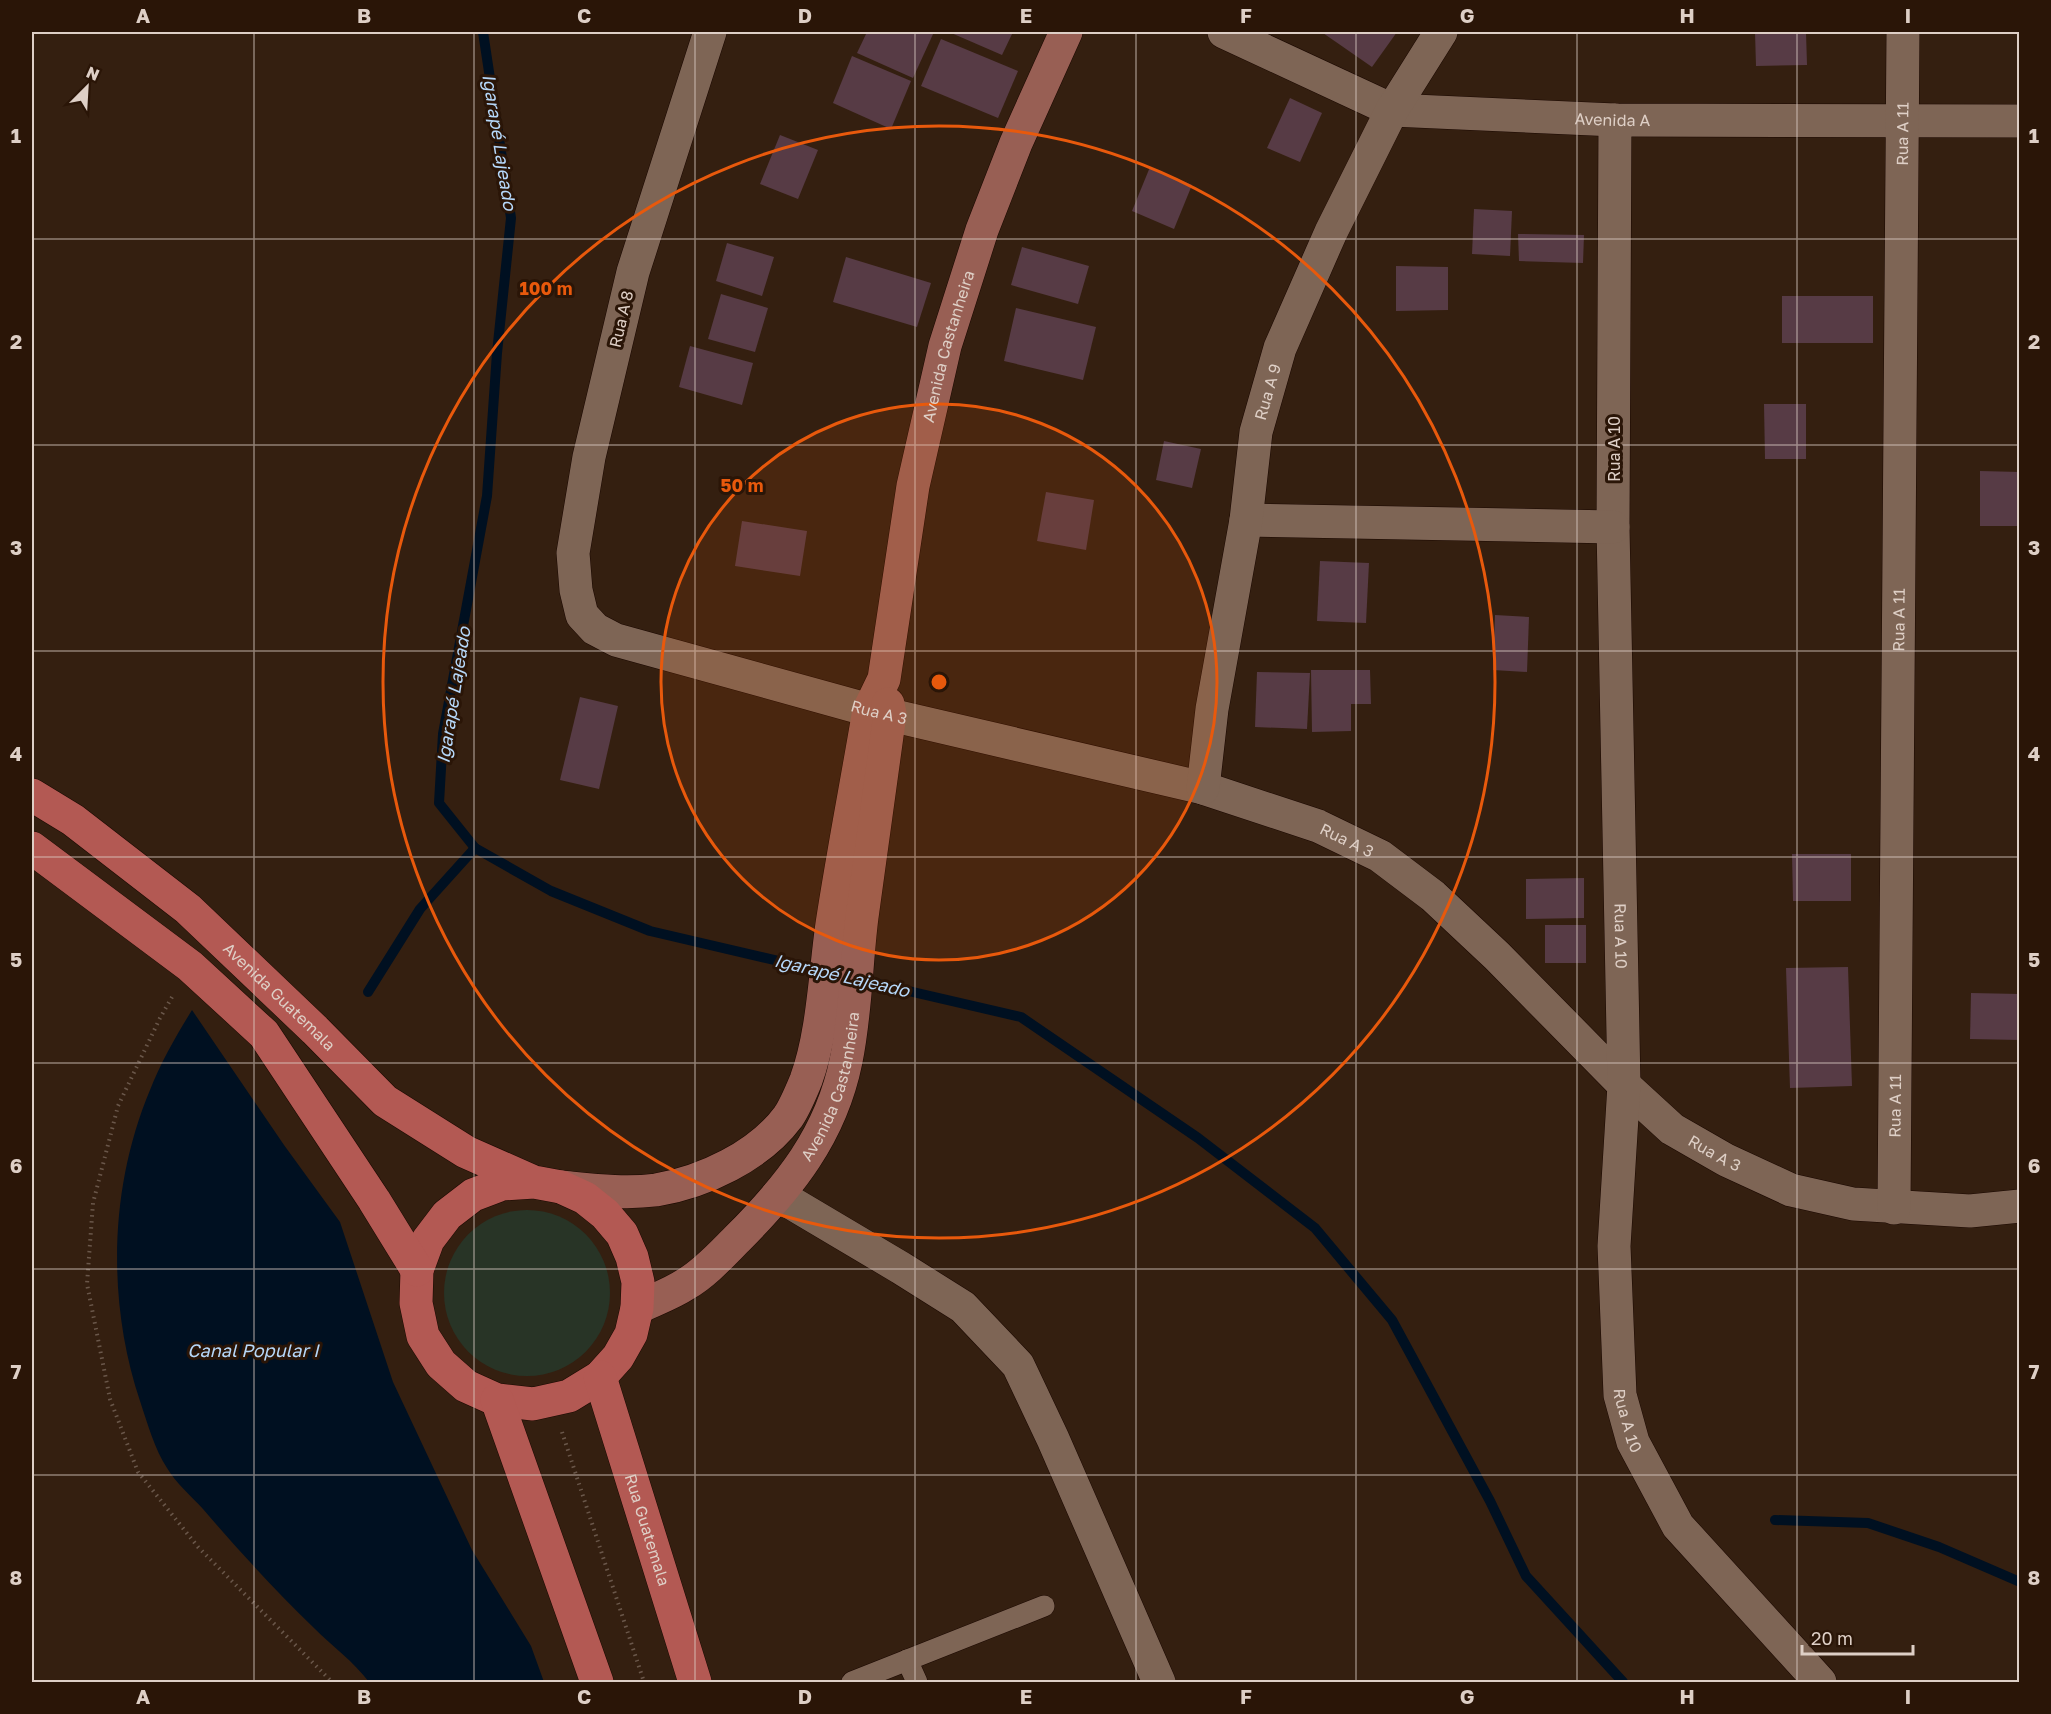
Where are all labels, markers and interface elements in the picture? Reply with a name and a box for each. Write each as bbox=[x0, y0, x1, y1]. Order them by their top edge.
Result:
text: A bbox=[136, 3, 150, 27]
text: B bbox=[357, 3, 371, 27]
text: C bbox=[577, 3, 591, 27]
text: D bbox=[798, 3, 812, 27]
text: E bbox=[1020, 3, 1032, 27]
text: F bbox=[1240, 3, 1252, 27]
text: G bbox=[1460, 3, 1474, 27]
text: H bbox=[1679, 3, 1695, 27]
text: I bbox=[1905, 3, 1911, 27]
north arrow bbox=[57, 57, 117, 117]
text: N bbox=[83, 62, 103, 85]
water label: Igarapé Lajeado bbox=[478, 72, 522, 213]
street label: Rua A 11 bbox=[1892, 102, 1912, 166]
street label: Avenida A bbox=[1574, 108, 1651, 130]
text: 1 bbox=[11, 123, 21, 147]
text: 1 bbox=[2029, 123, 2039, 147]
street label: Avenida Castanheira bbox=[918, 268, 979, 424]
text: 100 m bbox=[520, 277, 572, 299]
street label: Rua A 8 bbox=[605, 289, 637, 349]
text: 2 bbox=[10, 329, 22, 353]
text: 2 bbox=[2028, 329, 2040, 353]
street label: Rua A 9 bbox=[1250, 361, 1285, 422]
street label: Rua A 10 bbox=[1604, 416, 1624, 482]
text: 50 m bbox=[721, 474, 763, 496]
text: 3 bbox=[10, 535, 22, 559]
text: 3 bbox=[2028, 535, 2040, 559]
street label: Rua A 11 bbox=[1888, 588, 1909, 652]
water label: Igarapé Lajeado bbox=[431, 624, 475, 765]
centre of rings bbox=[929, 672, 949, 692]
street label: Rua A 3 bbox=[849, 695, 909, 729]
text: 4 bbox=[10, 741, 22, 765]
text: 4 bbox=[2028, 741, 2040, 765]
street label: Rua A 3 bbox=[1317, 819, 1377, 862]
street label: Rua A 10 bbox=[1610, 903, 1632, 969]
street label: Avenida Guatemala bbox=[219, 938, 340, 1055]
text: 5 bbox=[10, 947, 22, 971]
text: 5 bbox=[2028, 947, 2040, 971]
water label: Igarapé Lajeado bbox=[772, 949, 913, 1001]
street label: Avenida Castanheira bbox=[796, 1011, 863, 1165]
street label: Rua A 11 bbox=[1885, 1074, 1905, 1138]
street label: Rua A 3 bbox=[1685, 1130, 1744, 1176]
text: 6 bbox=[10, 1153, 22, 1177]
text: 6 bbox=[2028, 1153, 2040, 1177]
water label: Canal Popular I bbox=[187, 1339, 320, 1361]
text: 7 bbox=[11, 1359, 22, 1383]
text: 7 bbox=[2029, 1359, 2040, 1383]
street label: Rua A 10 bbox=[1610, 1388, 1647, 1456]
street label: Rua Guatemala bbox=[621, 1471, 674, 1588]
text: 8 bbox=[10, 1565, 22, 1589]
text: 8 bbox=[2028, 1565, 2040, 1589]
scale bar bbox=[1802, 1618, 1913, 1656]
text: 20 m bbox=[1811, 1627, 1853, 1649]
text: A bbox=[136, 1684, 150, 1708]
text: B bbox=[357, 1684, 371, 1708]
text: C bbox=[577, 1684, 591, 1708]
text: D bbox=[798, 1684, 812, 1708]
text: E bbox=[1020, 1684, 1032, 1708]
text: F bbox=[1240, 1684, 1252, 1708]
text: G bbox=[1460, 1684, 1474, 1708]
text: H bbox=[1679, 1684, 1695, 1708]
text: I bbox=[1905, 1684, 1911, 1708]

